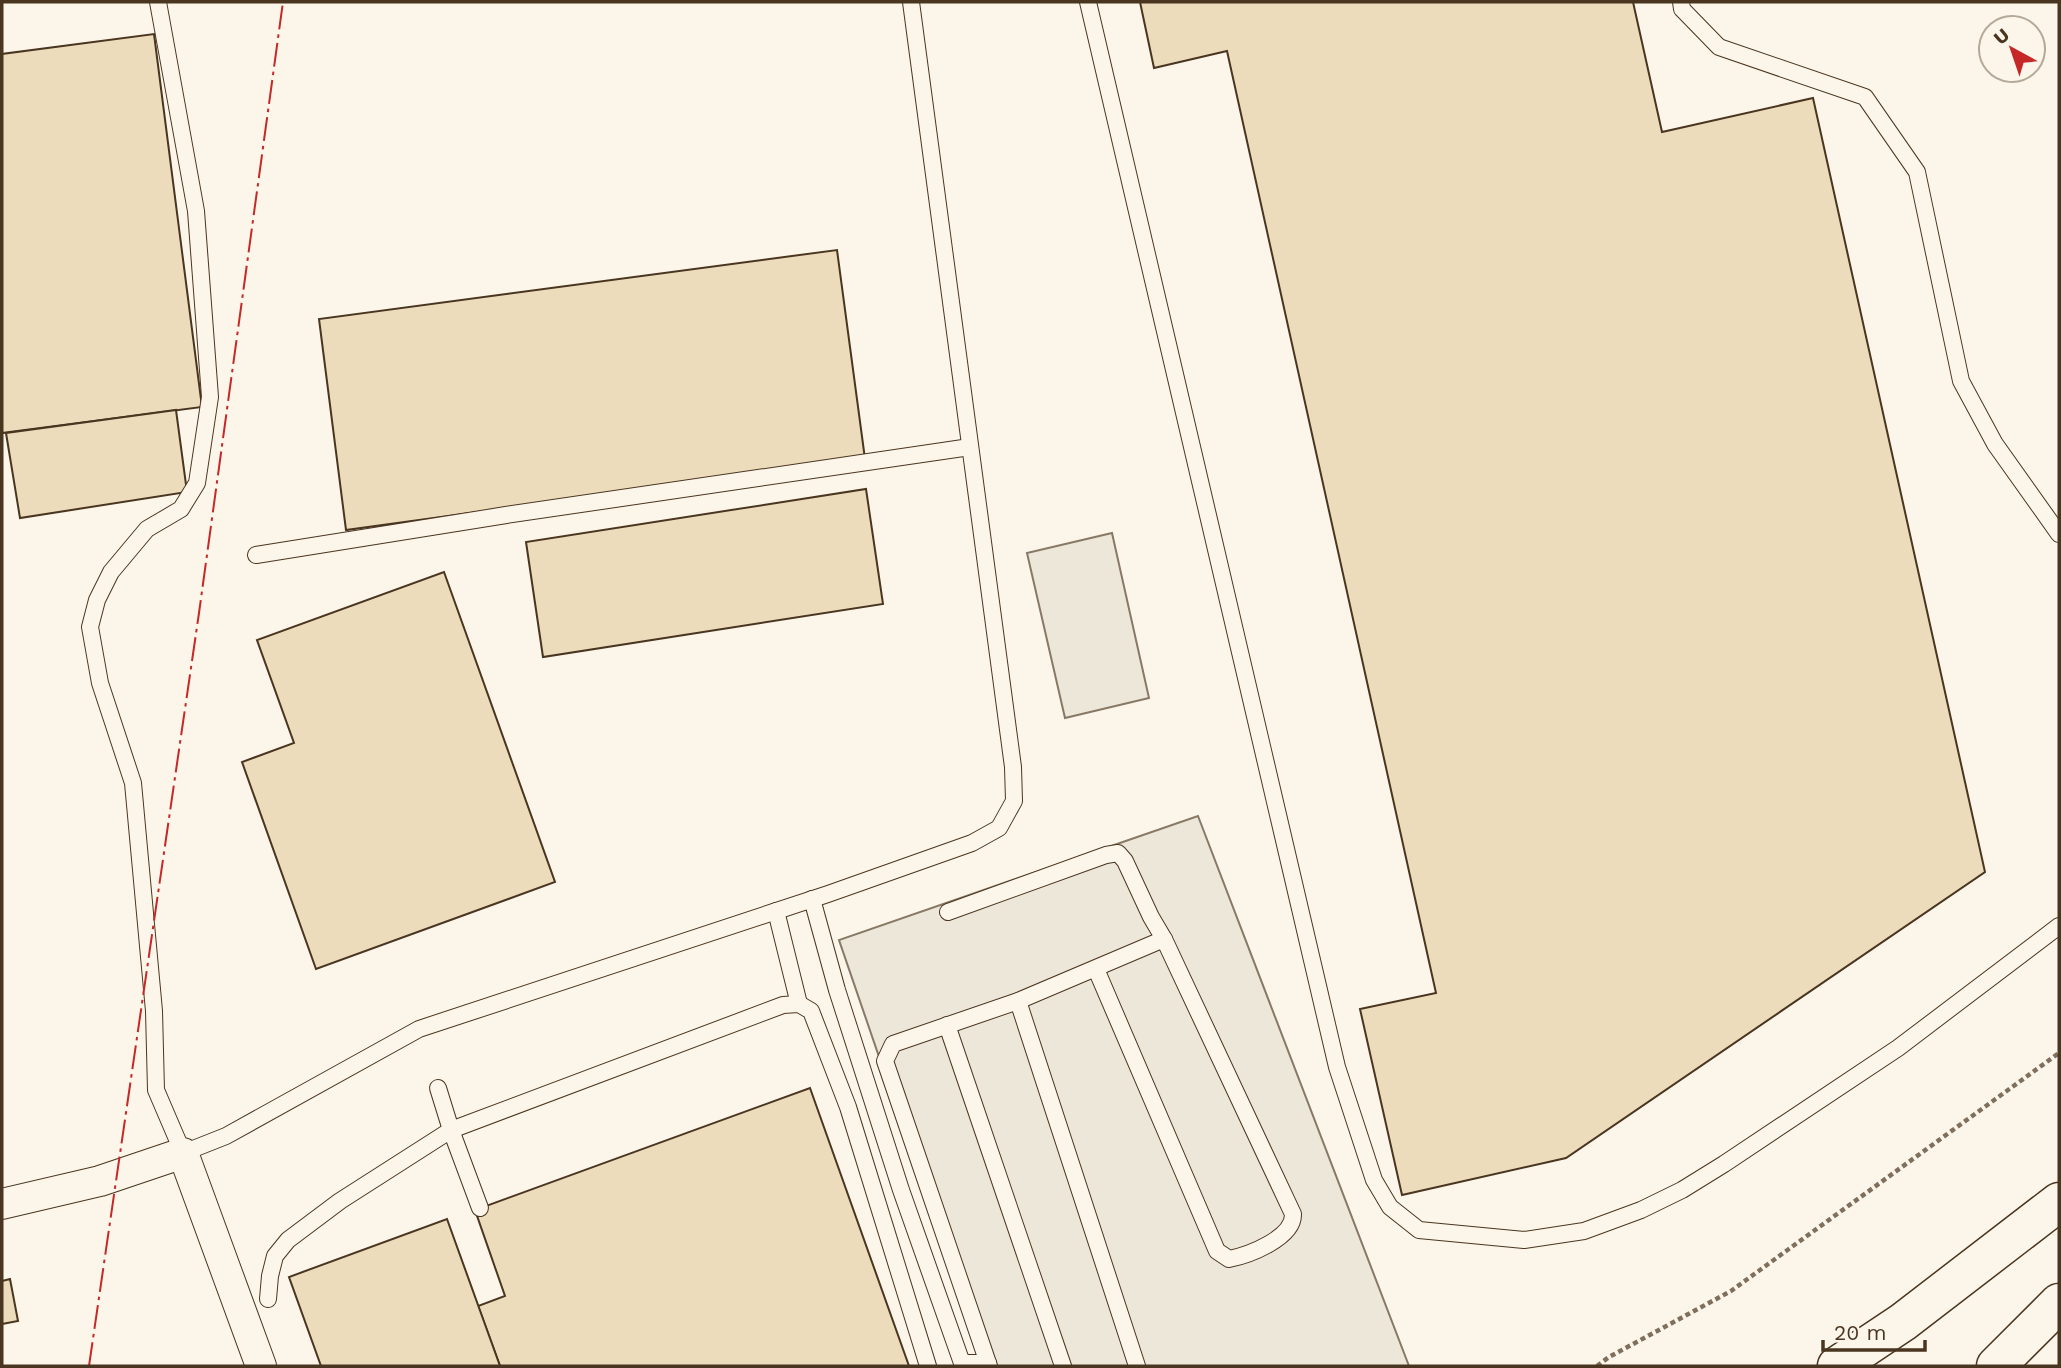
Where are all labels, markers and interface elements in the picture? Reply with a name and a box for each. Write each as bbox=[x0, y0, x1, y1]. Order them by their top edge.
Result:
north arrow bbox=[1977, 14, 2047, 84]
text: U bbox=[1989, 23, 2014, 50]
scale bar bbox=[1823, 1308, 1924, 1352]
text: 20 m bbox=[1834, 1320, 1886, 1345]

